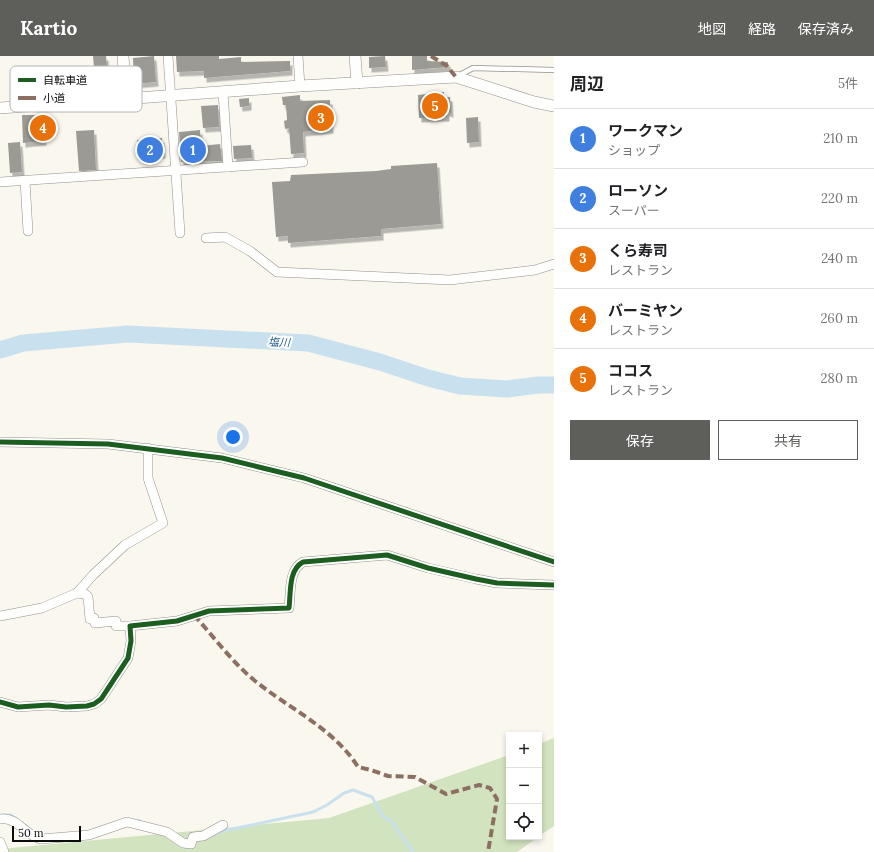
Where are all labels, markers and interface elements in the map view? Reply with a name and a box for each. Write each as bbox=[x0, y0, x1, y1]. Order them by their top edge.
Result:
text: Kartio bbox=[20, 16, 77, 40]
text: 地図 bbox=[698, 20, 726, 38]
text: 経路 bbox=[748, 20, 776, 38]
text: 保存済み bbox=[798, 20, 854, 38]
legend bbox=[10, 66, 142, 112]
text: 自転車道 bbox=[43, 73, 87, 87]
text: 周辺 bbox=[570, 73, 604, 95]
text: 5件 bbox=[838, 75, 858, 92]
text: 小道 bbox=[43, 91, 65, 105]
pin: 5 bbox=[422, 91, 448, 121]
pin: 3 bbox=[308, 103, 334, 133]
pin: 4 bbox=[30, 113, 56, 143]
text: ワークマン bbox=[608, 121, 683, 140]
text: 1 bbox=[580, 130, 586, 147]
text: 210 m bbox=[823, 130, 858, 147]
pin: 2 bbox=[137, 135, 163, 165]
pin: 1 bbox=[180, 135, 206, 165]
text: ショップ bbox=[608, 142, 660, 159]
text: ローソン bbox=[608, 181, 668, 200]
text: 2 bbox=[580, 190, 586, 207]
text: 220 m bbox=[821, 190, 858, 207]
text: スーパー bbox=[608, 202, 660, 219]
text: くら寿司 bbox=[608, 241, 668, 260]
text: 3 bbox=[579, 250, 587, 267]
text: 240 m bbox=[821, 250, 858, 267]
text: レストラン bbox=[608, 262, 673, 279]
text: バーミヤン bbox=[608, 301, 683, 320]
text: 4 bbox=[579, 310, 587, 327]
text: 260 m bbox=[820, 310, 858, 327]
text: レストラン bbox=[608, 322, 673, 339]
water label: 塩川 bbox=[268, 334, 291, 350]
text: ココス bbox=[608, 361, 653, 380]
text: 5 bbox=[579, 370, 587, 387]
text: 280 m bbox=[821, 370, 858, 387]
text: レストラン bbox=[608, 382, 673, 399]
button: 保存 bbox=[570, 420, 710, 460]
button: 共有 bbox=[718, 420, 858, 460]
your location bbox=[223, 427, 243, 447]
map controls bbox=[506, 732, 542, 840]
button: + bbox=[506, 732, 542, 768]
button: − bbox=[506, 768, 542, 804]
button: locate bbox=[506, 804, 542, 840]
scale bar bbox=[12, 824, 81, 843]
text: 50 m bbox=[18, 826, 44, 840]

